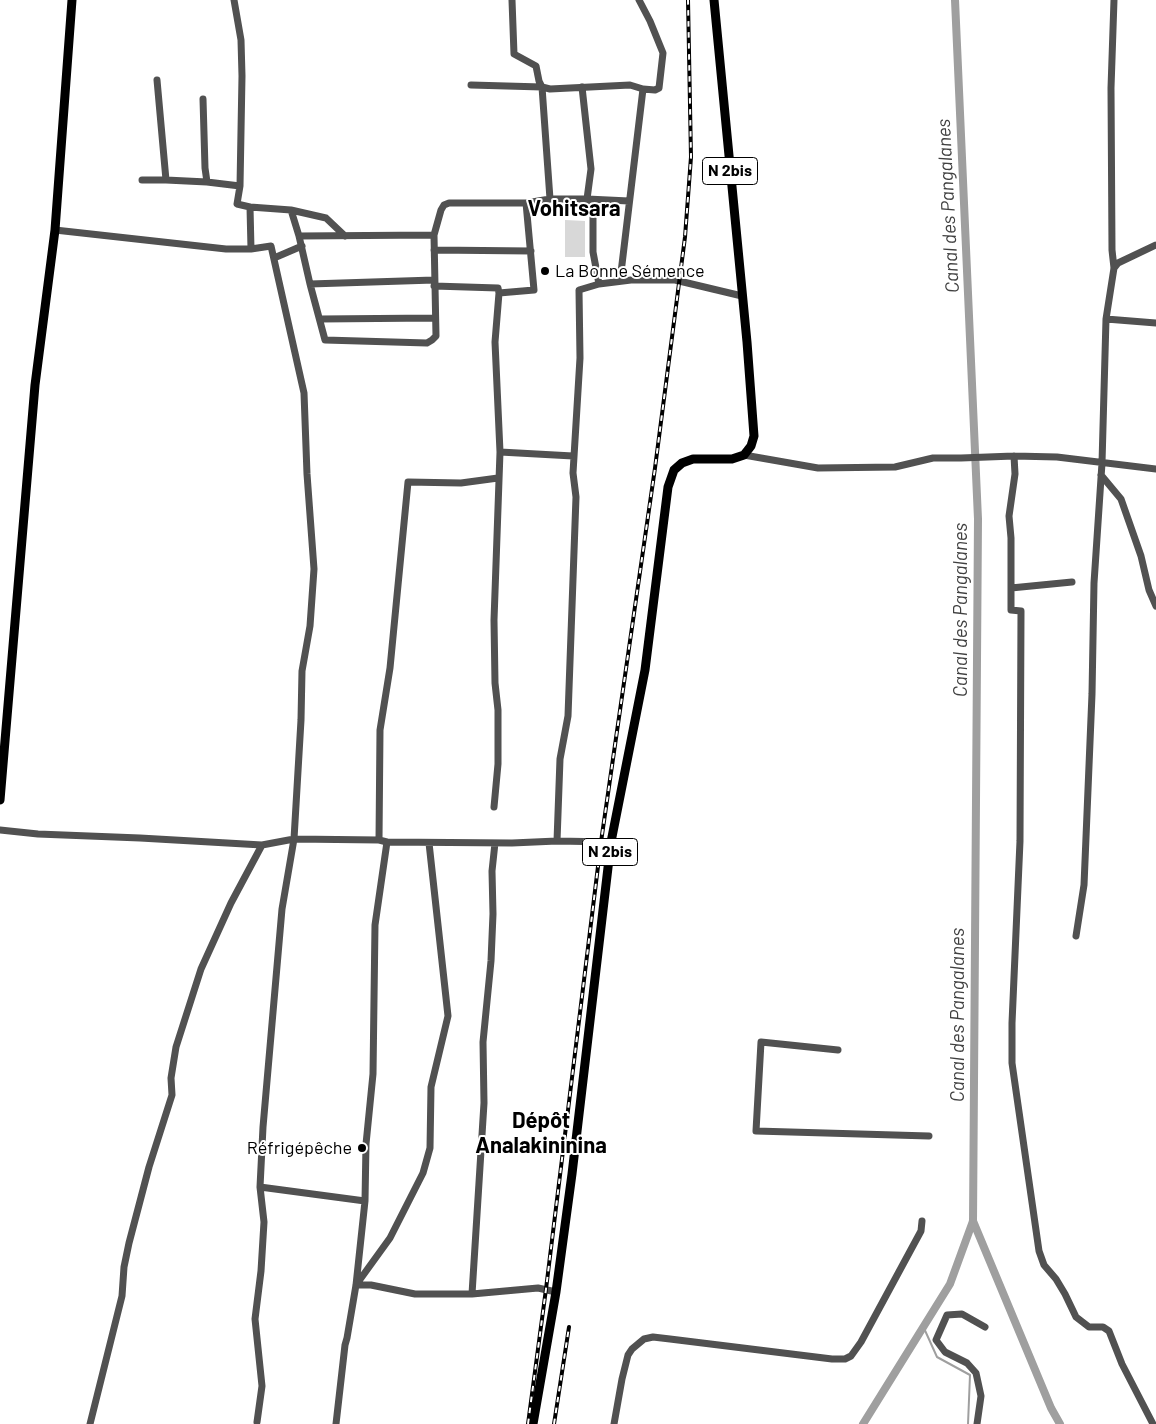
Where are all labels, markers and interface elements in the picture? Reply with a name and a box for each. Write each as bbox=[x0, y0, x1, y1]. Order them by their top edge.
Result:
water label: Canal des Pangalanes bbox=[932, 118, 964, 294]
road number: N 2bis bbox=[702, 158, 758, 185]
district label: Vohitsara bbox=[527, 196, 621, 222]
place label: La Bonne Sémence bbox=[555, 260, 705, 282]
marker: La Bonne Sémence bbox=[539, 265, 551, 277]
water label: Canal des Pangalanes bbox=[950, 523, 972, 697]
road number: N 2bis bbox=[582, 839, 638, 866]
water label: Canal des Pangalanes bbox=[947, 928, 969, 1102]
district label: Dépôt Analakininina bbox=[475, 1108, 607, 1160]
place label: Réfrigépêche bbox=[247, 1137, 352, 1159]
marker: Réfrigépêche bbox=[356, 1142, 368, 1154]

